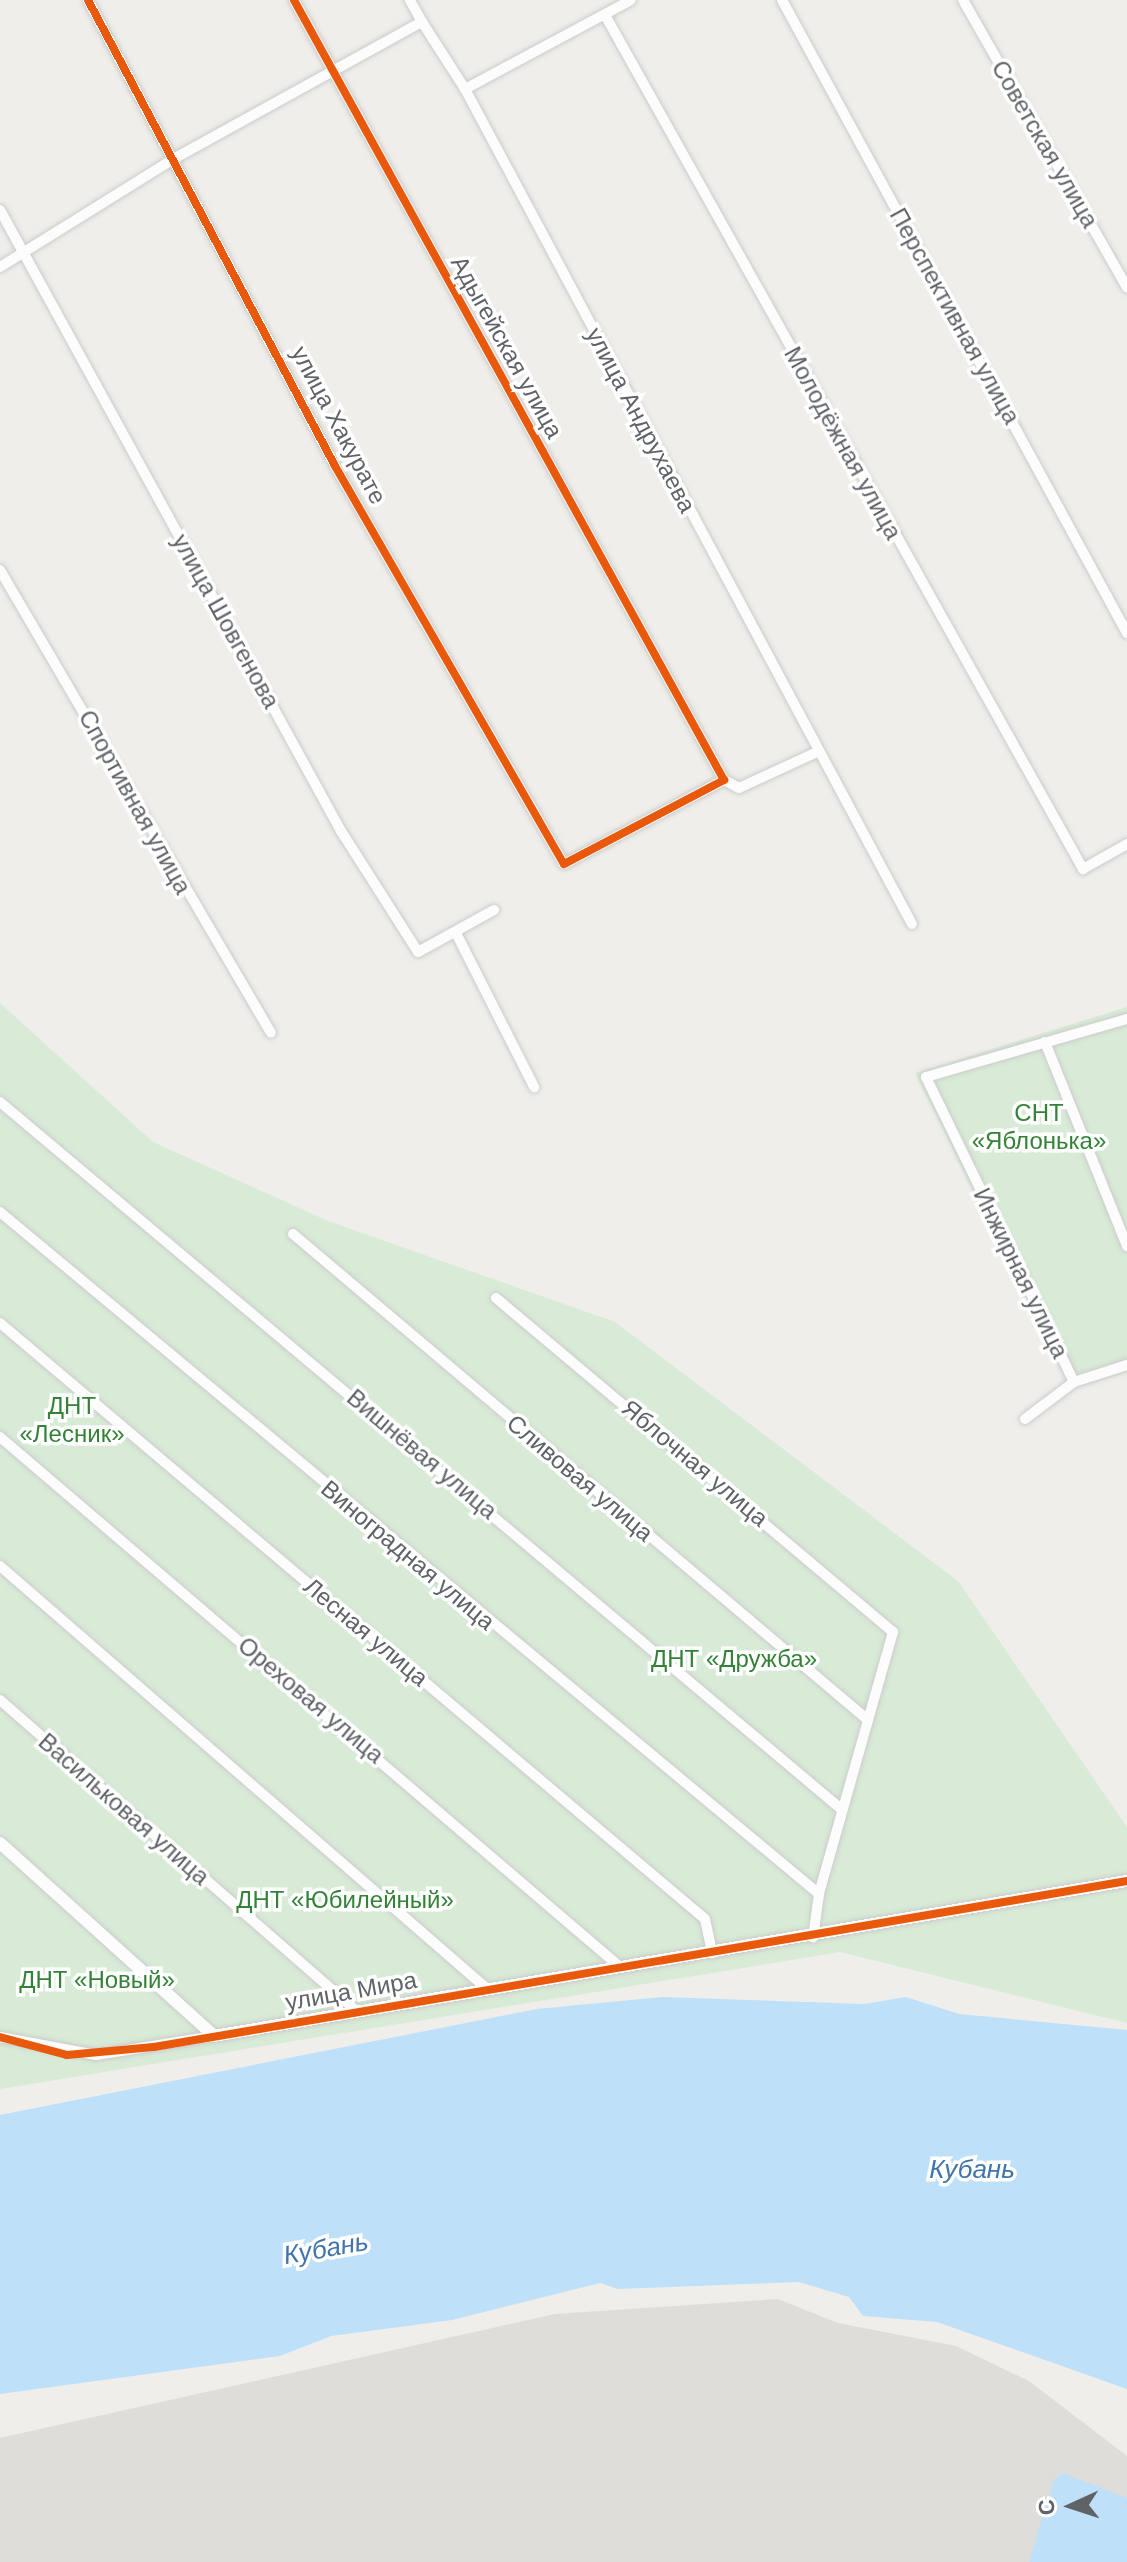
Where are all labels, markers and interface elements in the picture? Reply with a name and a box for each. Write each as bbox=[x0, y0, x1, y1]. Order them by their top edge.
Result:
street label: Советская улица bbox=[985, 55, 1105, 233]
street label: Перспективная улица bbox=[884, 203, 1026, 429]
street label: Адыгейская улица bbox=[445, 251, 569, 443]
street label: улица Андрухаева bbox=[580, 323, 702, 517]
street label: улица Хакурате bbox=[285, 341, 393, 509]
street label: Молодёжная улица bbox=[778, 342, 908, 544]
street label: улица Шовгенова bbox=[166, 529, 286, 713]
street label: Спортивная улица bbox=[72, 705, 198, 899]
park label: СНТ «Яблонька» bbox=[972, 1099, 1106, 1155]
street label: Инжирная улица bbox=[967, 1183, 1075, 1363]
street label: Вишнёвая улица bbox=[341, 1383, 503, 1525]
park label: ДНТ «Лесник» bbox=[20, 1392, 124, 1448]
street label: Яблочная улица bbox=[616, 1394, 774, 1532]
street label: Сливовая улица bbox=[501, 1408, 659, 1548]
street label: Виноградная улица bbox=[315, 1474, 501, 1636]
street label: Лесная улица bbox=[298, 1572, 434, 1692]
street label: Ореховая улица bbox=[232, 1631, 390, 1769]
park label: ДНТ «Дружба» bbox=[651, 1645, 817, 1673]
street label: Васильковая улица bbox=[33, 1727, 215, 1891]
park label: ДНТ «Юбилейный» bbox=[236, 1886, 454, 1914]
street label: улица Мира bbox=[283, 1965, 419, 2017]
park label: ДНТ «Новый» bbox=[19, 1966, 175, 1994]
water label: Кубань bbox=[929, 2154, 1015, 2186]
water label: Кубань bbox=[281, 2226, 371, 2272]
north arrow bbox=[1031, 2466, 1111, 2546]
text: С bbox=[1034, 2499, 1059, 2516]

